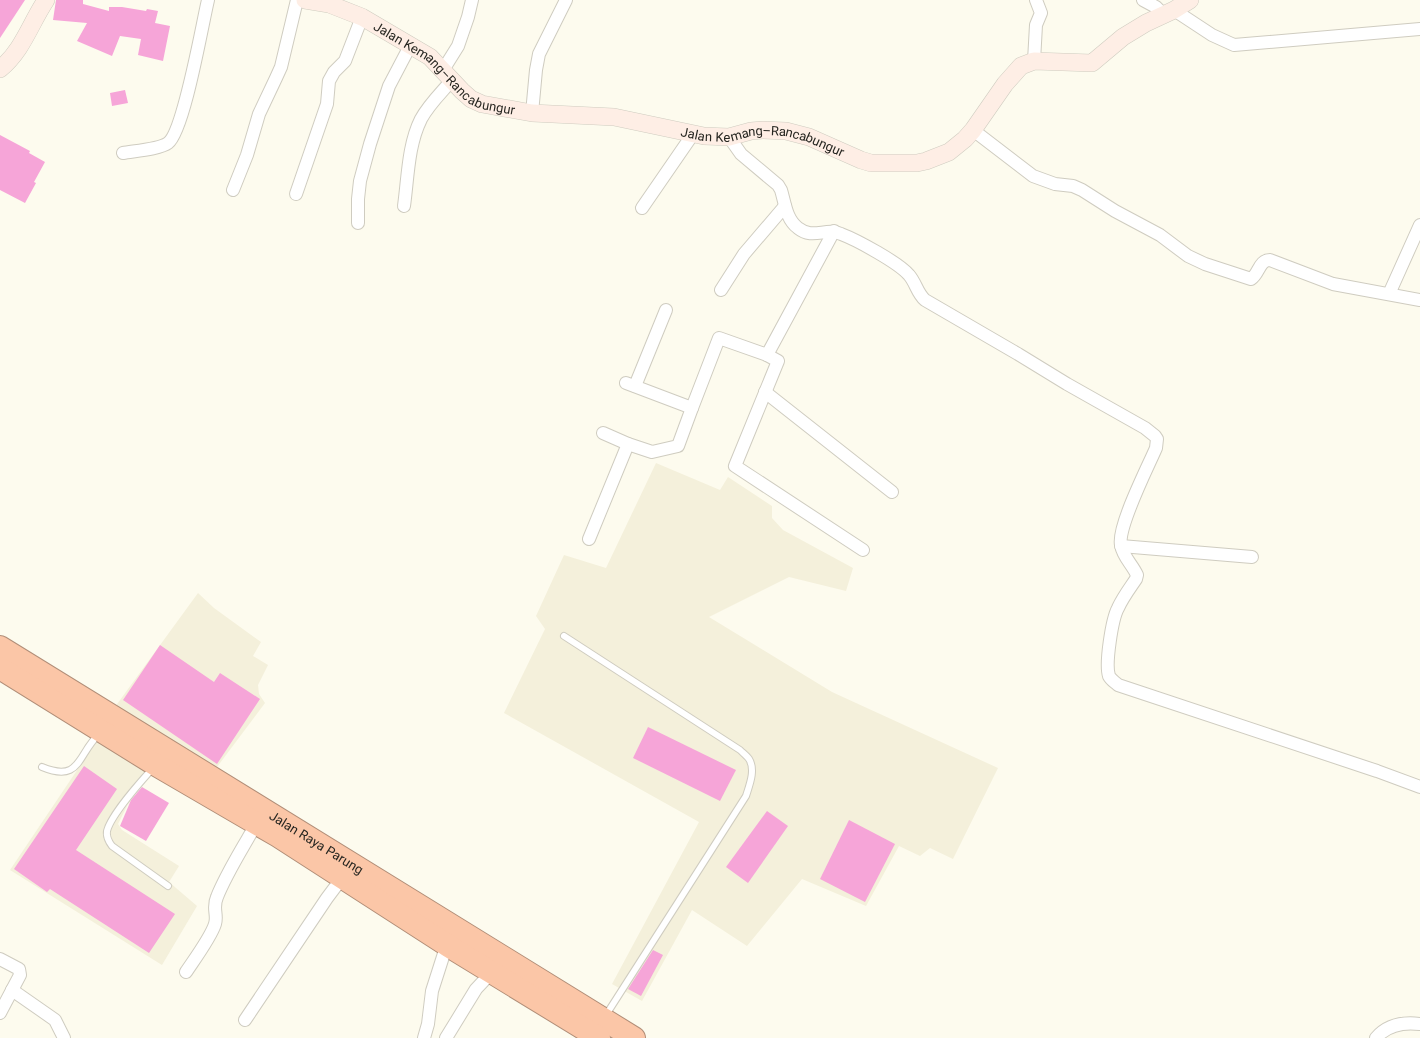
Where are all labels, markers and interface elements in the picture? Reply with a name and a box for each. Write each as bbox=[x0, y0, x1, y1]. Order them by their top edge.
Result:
street label: Jalan Kemang–Rancabungur bbox=[371, 18, 517, 117]
street label: Jalan Kemang–Rancabungur bbox=[680, 122, 847, 159]
street label: Jalan Raya Parung bbox=[267, 808, 366, 877]

